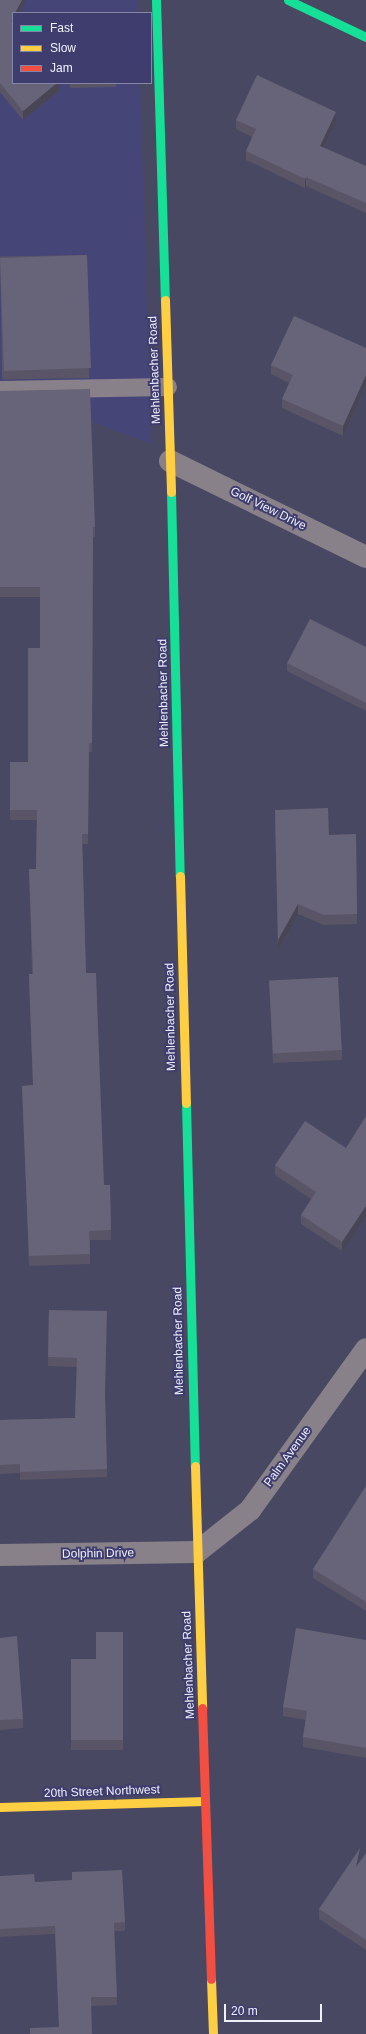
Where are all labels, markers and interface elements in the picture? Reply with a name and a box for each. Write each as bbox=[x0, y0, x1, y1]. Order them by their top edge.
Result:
legend bbox=[12, 12, 152, 84]
text: Fast bbox=[50, 21, 73, 35]
text: Slow bbox=[50, 41, 76, 55]
text: Jam bbox=[50, 61, 73, 75]
street label: Mehlenbacher Road bbox=[146, 316, 164, 424]
street label: Golf View Drive bbox=[228, 484, 308, 534]
street label: Mehlenbacher Road bbox=[156, 639, 172, 747]
street label: Mehlenbacher Road bbox=[163, 963, 179, 1071]
street label: Mehlenbacher Road bbox=[171, 1287, 187, 1395]
street label: Palm Avenue bbox=[261, 1424, 315, 1490]
street label: Dolphin Drive bbox=[62, 1546, 134, 1562]
street label: Mehlenbacher Road bbox=[180, 1611, 198, 1719]
street label: 20th Street Northwest bbox=[44, 1783, 160, 1801]
scale bar bbox=[226, 1996, 324, 2022]
text: 20 m bbox=[231, 2004, 258, 2018]

